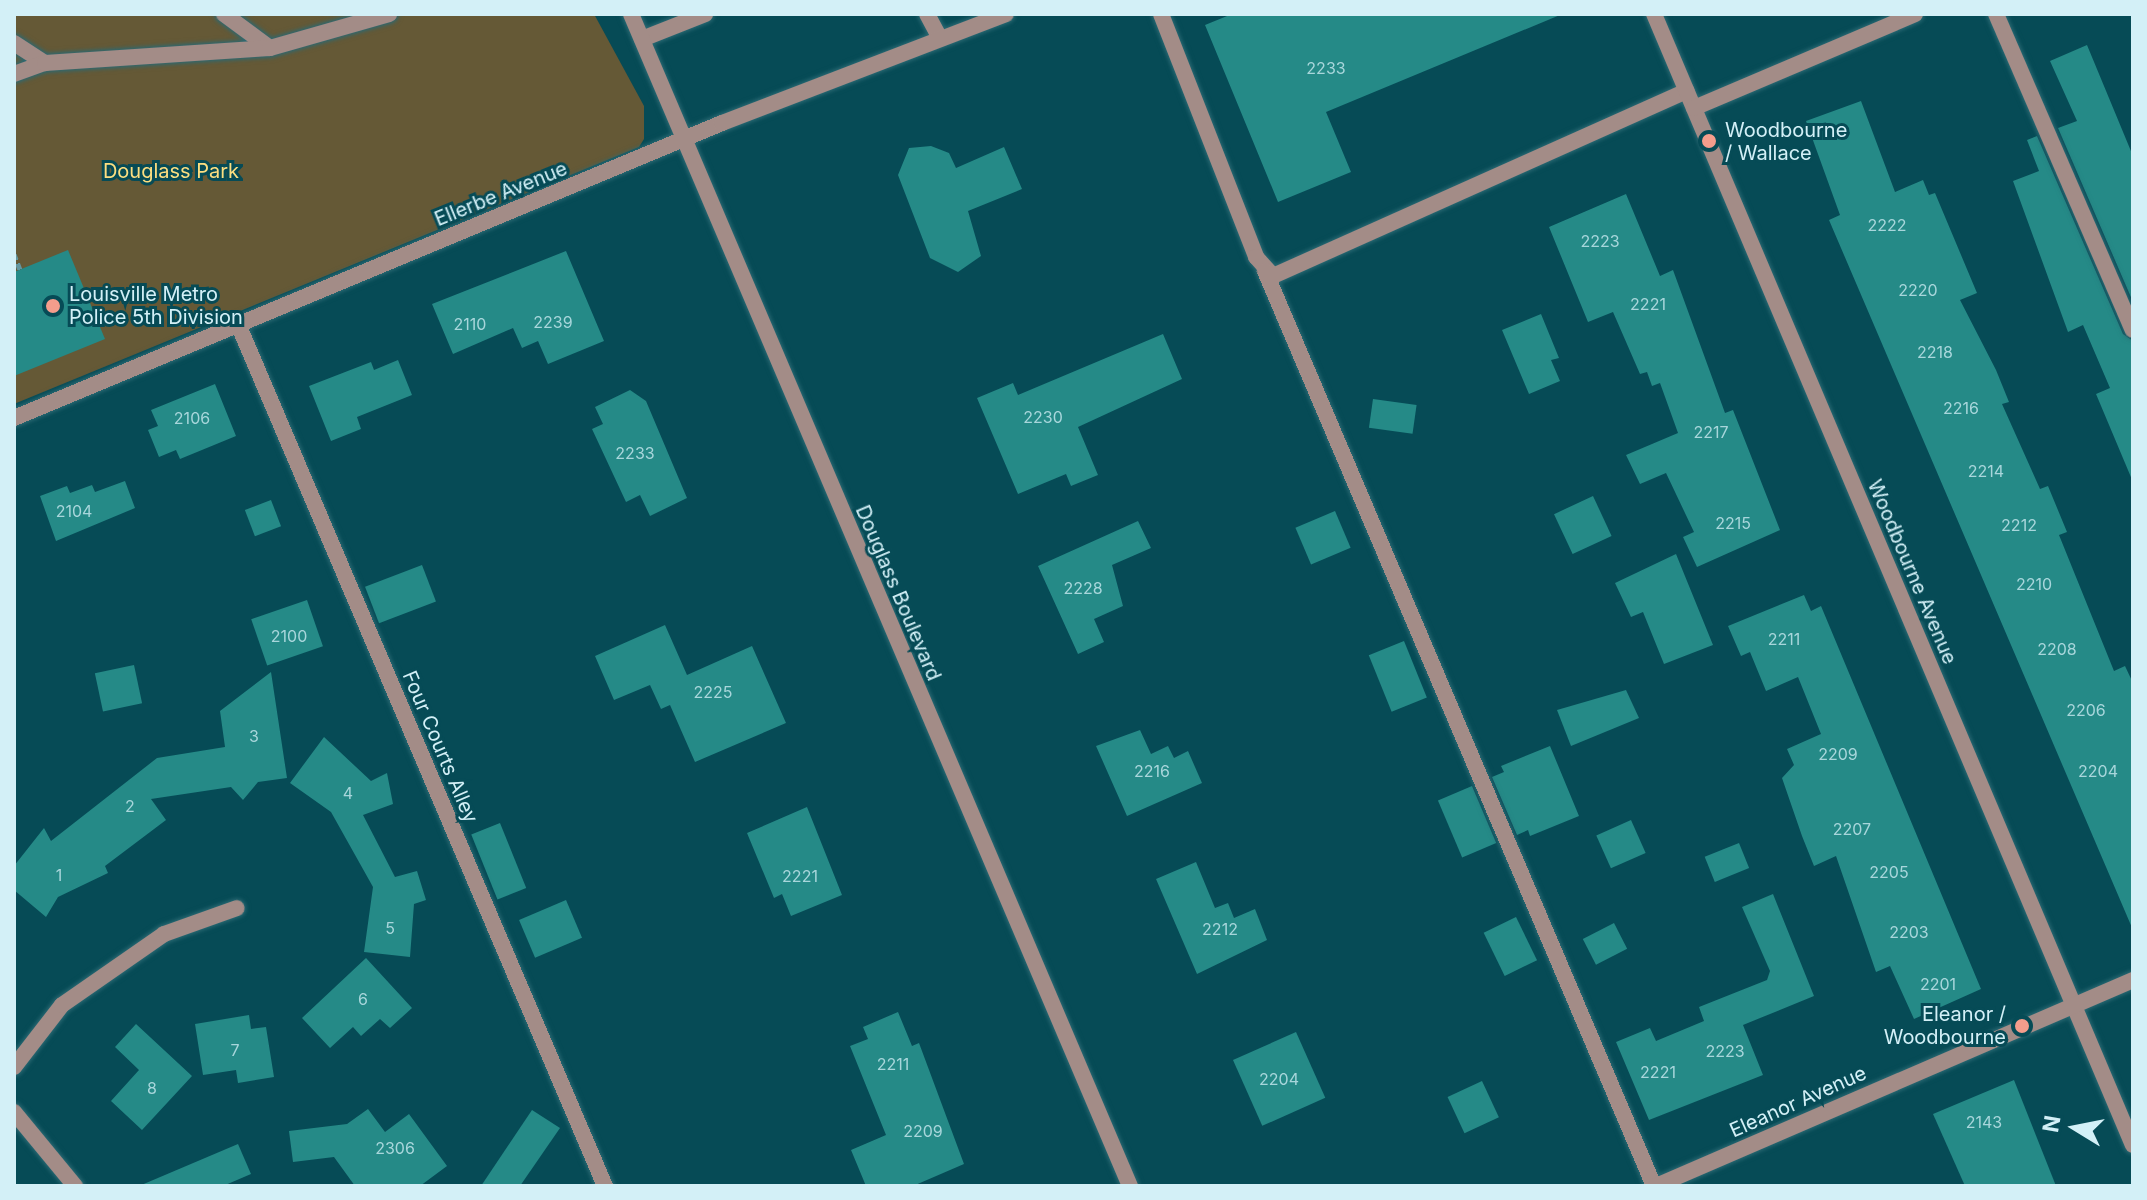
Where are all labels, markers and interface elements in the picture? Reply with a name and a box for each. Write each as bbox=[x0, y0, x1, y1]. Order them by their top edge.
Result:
house number: 2233 bbox=[1306, 58, 1346, 78]
place label: Woodbourne / Wallace bbox=[1725, 118, 1847, 165]
marker: Woodbourne / Wallace bbox=[1700, 132, 1718, 150]
street label: Ellerbe Avenue bbox=[431, 156, 571, 232]
park label: Douglass Park bbox=[103, 159, 239, 183]
house number: 2222 bbox=[1867, 215, 1907, 235]
house number: 2223 bbox=[1580, 231, 1620, 251]
house number: 2220 bbox=[1898, 280, 1938, 300]
place label: Louisville Metro Police 5th Division bbox=[69, 282, 243, 329]
house number: 2221 bbox=[1630, 294, 1666, 314]
marker: Louisville Metro Police 5th Division bbox=[44, 297, 62, 315]
house number: 2239 bbox=[533, 312, 573, 332]
house number: 2110 bbox=[454, 314, 486, 334]
house number: 2218 bbox=[1917, 342, 1953, 362]
house number: 2216 bbox=[1943, 398, 1979, 418]
house number: 2230 bbox=[1023, 407, 1063, 427]
house number: 2106 bbox=[174, 408, 210, 428]
house number: 2217 bbox=[1693, 422, 1729, 442]
house number: 2233 bbox=[615, 443, 655, 463]
house number: 2214 bbox=[1968, 461, 2004, 481]
street label: Woodbourne Avenue bbox=[1862, 476, 1962, 668]
house number: 2104 bbox=[56, 501, 92, 521]
street label: Douglass Boulevard bbox=[850, 502, 946, 684]
house number: 2215 bbox=[1715, 513, 1751, 533]
house number: 2212 bbox=[2001, 515, 2037, 535]
house number: 2210 bbox=[2016, 574, 2052, 594]
house number: 2228 bbox=[1063, 578, 1103, 598]
house number: 2100 bbox=[271, 626, 307, 646]
house number: 2211 bbox=[1768, 629, 1800, 649]
house number: 2208 bbox=[2037, 639, 2077, 659]
street label: Four Courts Alley bbox=[397, 667, 483, 827]
house number: 2225 bbox=[694, 682, 732, 702]
house number: 2206 bbox=[2066, 700, 2106, 720]
house number: 3 bbox=[249, 726, 259, 746]
house number: 2209 bbox=[1818, 744, 1858, 764]
house number: 2216 bbox=[1134, 761, 1170, 781]
house number: 2204 bbox=[2078, 761, 2118, 781]
house number: 4 bbox=[343, 783, 353, 803]
house number: 2 bbox=[125, 796, 135, 816]
house number: 2207 bbox=[1833, 819, 1871, 839]
house number: 2205 bbox=[1869, 862, 1909, 882]
house number: 1 bbox=[56, 865, 62, 885]
house number: 2221 bbox=[782, 866, 818, 886]
house number: 5 bbox=[385, 918, 395, 938]
house number: 2212 bbox=[1202, 919, 1238, 939]
house number: 2203 bbox=[1889, 922, 1929, 942]
house number: 2201 bbox=[1920, 974, 1956, 994]
house number: 6 bbox=[358, 989, 368, 1009]
place label: Eleanor / Woodbourne bbox=[1884, 1002, 2006, 1049]
marker: Eleanor / Woodbourne bbox=[2013, 1017, 2031, 1035]
house number: 7 bbox=[230, 1040, 240, 1060]
house number: 2223 bbox=[1705, 1041, 1745, 1061]
house number: 2211 bbox=[877, 1054, 909, 1074]
street label: Eleanor Avenue bbox=[1726, 1061, 1870, 1143]
house number: 2221 bbox=[1640, 1062, 1676, 1082]
house number: 2204 bbox=[1259, 1069, 1299, 1089]
house number: 8 bbox=[147, 1078, 157, 1098]
north arrow bbox=[2035, 1088, 2115, 1168]
house number: 2143 bbox=[1966, 1112, 2002, 1132]
text: N bbox=[2037, 1113, 2066, 1134]
house number: 2209 bbox=[903, 1121, 943, 1141]
house number: 2306 bbox=[375, 1138, 415, 1158]

